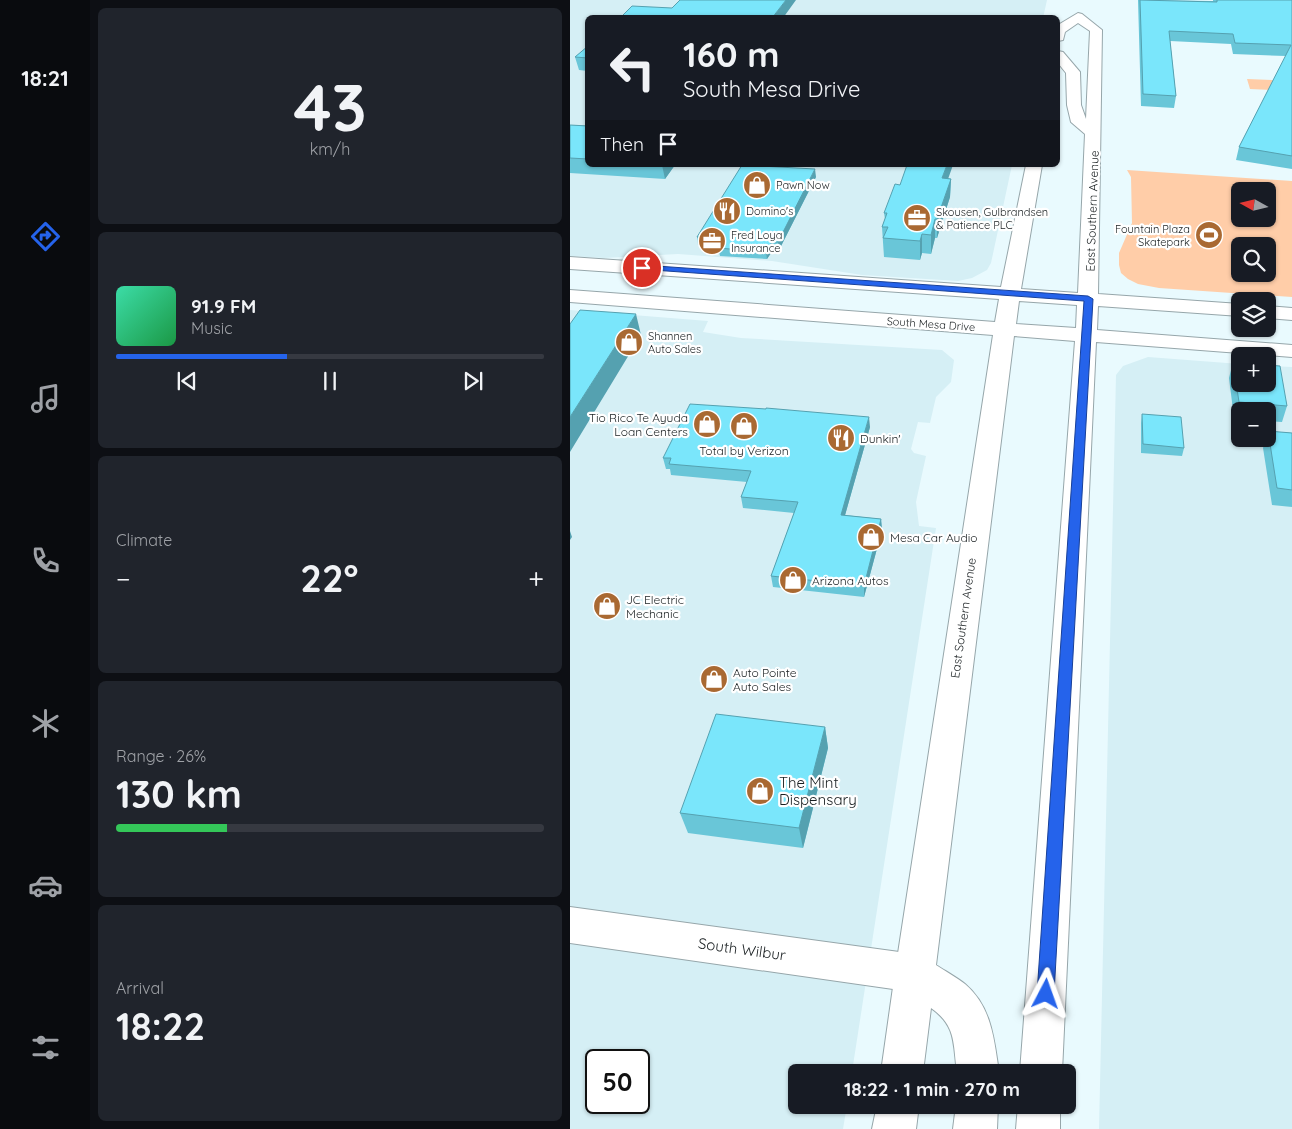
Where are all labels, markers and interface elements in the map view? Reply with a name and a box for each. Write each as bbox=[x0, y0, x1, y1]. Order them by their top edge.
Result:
text: 160 m bbox=[683, 32, 780, 76]
icon: left bbox=[600, 35, 665, 100]
text: 18:21 bbox=[21, 64, 69, 92]
text: 43 bbox=[293, 66, 367, 147]
text: South Mesa Drive bbox=[683, 75, 861, 103]
icon: arrive bbox=[654, 130, 682, 158]
text: Then bbox=[600, 132, 644, 156]
text: km/h bbox=[310, 139, 350, 159]
street label: East Southern Avenue bbox=[1082, 150, 1102, 272]
shop icon: Pawn Now bbox=[742, 170, 772, 200]
place label: Pawn Now bbox=[776, 178, 830, 192]
north arrow bbox=[1231, 182, 1276, 228]
map controls bbox=[1231, 182, 1276, 447]
restaurant icon: Domino's bbox=[712, 196, 742, 226]
office icon: Skousen, Gulbrandsen & Patience PLC bbox=[902, 203, 932, 233]
place label: Domino's bbox=[746, 204, 793, 218]
place label: Skousen, Gulbrandsen & Patience PLC bbox=[936, 205, 1048, 232]
icon: directions bbox=[28, 219, 63, 254]
sports icon: Fountain Plaza Skatepark bbox=[1194, 220, 1224, 250]
place label: Fountain Plaza Skatepark bbox=[1115, 222, 1190, 249]
office icon: Fred Loya Insurance bbox=[697, 226, 727, 256]
place label: Fred Loya Insurance bbox=[731, 228, 782, 255]
button: search bbox=[1231, 237, 1276, 282]
pin bbox=[621, 247, 663, 289]
icon: arrive bbox=[628, 254, 656, 282]
button: layers bbox=[1231, 292, 1276, 337]
text: 91.9 FM bbox=[191, 294, 256, 318]
street label: South Mesa Drive bbox=[886, 314, 976, 334]
text: Music bbox=[191, 318, 233, 338]
shop icon: Shannen Auto Sales bbox=[614, 327, 644, 357]
place label: Shannen Auto Sales bbox=[648, 329, 701, 356]
button: + bbox=[1231, 347, 1276, 392]
icon: previous bbox=[173, 367, 201, 395]
icon: pause bbox=[316, 367, 344, 395]
icon: next bbox=[459, 367, 487, 395]
icon: music bbox=[28, 381, 63, 416]
button: − bbox=[1231, 402, 1276, 447]
shop icon: Tio Rico Te Ayuda Loan Centers bbox=[692, 409, 722, 439]
place label: Tio Rico Te Ayuda Loan Centers bbox=[589, 410, 688, 439]
shop icon: Total by Verizon bbox=[729, 411, 759, 441]
restaurant icon: Dunkin' bbox=[826, 423, 856, 453]
place label: Dunkin' bbox=[860, 431, 901, 446]
place label: Total by Verizon bbox=[699, 443, 789, 458]
shop icon: Mesa Car Audio bbox=[856, 522, 886, 552]
text: Climate bbox=[116, 530, 172, 550]
place label: Mesa Car Audio bbox=[890, 530, 978, 545]
icon: phone bbox=[28, 543, 63, 578]
text: 22° bbox=[300, 554, 358, 602]
street label: East Southern Avenue bbox=[947, 557, 979, 679]
text: − bbox=[116, 561, 131, 596]
text: + bbox=[528, 561, 544, 596]
shop icon: Arizona Autos bbox=[778, 565, 808, 595]
place label: Arizona Autos bbox=[812, 573, 889, 588]
shop icon: JC Electric Mechanic bbox=[592, 591, 622, 621]
place label: JC Electric Mechanic bbox=[626, 592, 684, 621]
shop icon: Auto Pointe Auto Sales bbox=[699, 664, 729, 694]
place label: Auto Pointe Auto Sales bbox=[733, 665, 797, 694]
icon: climate bbox=[28, 706, 63, 741]
text: Range · 26% bbox=[116, 746, 206, 766]
text: 130 km bbox=[116, 770, 242, 818]
place label: The Mint Dispensary bbox=[779, 773, 857, 809]
shop icon: The Mint Dispensary bbox=[745, 776, 775, 806]
icon: car bbox=[28, 868, 63, 903]
street label: South Wilbur bbox=[697, 933, 787, 965]
position arrow bbox=[1019, 967, 1071, 1019]
text: Arrival bbox=[116, 978, 164, 998]
text: 18:22 bbox=[116, 1002, 205, 1050]
icon: filters bbox=[28, 1030, 63, 1065]
speed limit sign: 50 bbox=[585, 1049, 650, 1114]
text: 18:22 · 1 min · 270 m bbox=[844, 1077, 1020, 1101]

